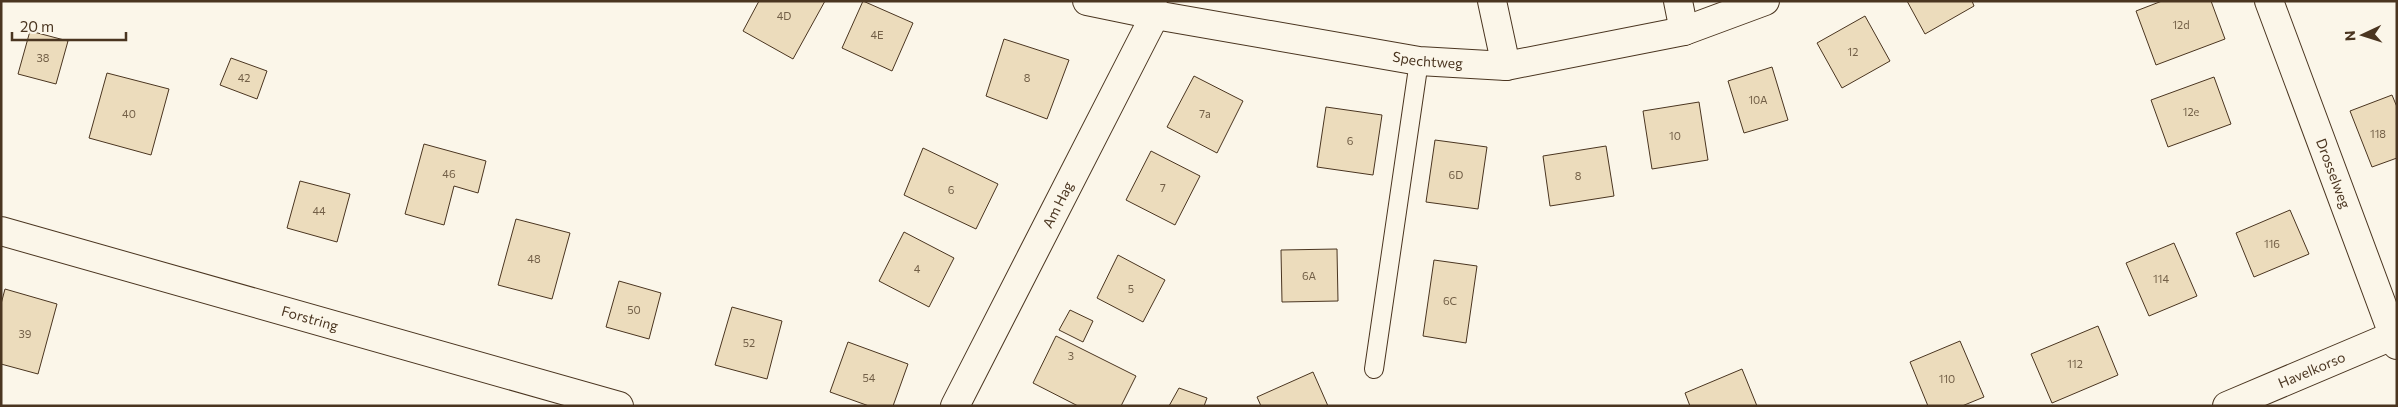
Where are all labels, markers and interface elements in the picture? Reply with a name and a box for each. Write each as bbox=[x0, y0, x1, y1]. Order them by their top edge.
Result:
house number: 4D bbox=[777, 9, 791, 22]
scale bar bbox=[12, 10, 126, 42]
north arrow bbox=[2338, 10, 2388, 60]
text: 20 m bbox=[20, 17, 54, 35]
house number: 12d bbox=[2172, 18, 2190, 31]
house number: 4E bbox=[870, 28, 884, 41]
text: N bbox=[2341, 30, 2358, 42]
house number: 12 bbox=[1848, 45, 1858, 58]
street label: Spechtweg bbox=[1391, 48, 1464, 72]
house number: 38 bbox=[37, 51, 50, 64]
house number: 42 bbox=[238, 71, 250, 84]
house number: 8 bbox=[1024, 71, 1031, 84]
house number: 10A bbox=[1748, 93, 1768, 106]
house number: 12e bbox=[2183, 105, 2199, 118]
house number: 40 bbox=[122, 107, 136, 120]
house number: 7a bbox=[1199, 107, 1211, 120]
house number: 118 bbox=[2370, 127, 2386, 140]
house number: 10 bbox=[1669, 129, 1681, 142]
house number: 6 bbox=[1347, 134, 1354, 147]
street label: Drosselweg bbox=[2313, 136, 2355, 211]
house number: 46 bbox=[442, 167, 456, 180]
house number: 6D bbox=[1449, 168, 1463, 181]
house number: 8 bbox=[1575, 169, 1582, 182]
street label: Am Hag bbox=[1039, 178, 1077, 231]
house number: 7 bbox=[1160, 181, 1166, 194]
house number: 6 bbox=[948, 183, 955, 196]
house number: 44 bbox=[312, 204, 326, 217]
house number: 116 bbox=[2264, 237, 2280, 250]
house number: 48 bbox=[527, 252, 541, 265]
house number: 4 bbox=[914, 262, 921, 275]
house number: 6A bbox=[1302, 269, 1316, 282]
house number: 114 bbox=[2153, 272, 2169, 285]
house number: 5 bbox=[1128, 282, 1134, 295]
house number: 6C bbox=[1443, 294, 1457, 307]
street label: Forstring bbox=[280, 302, 341, 334]
house number: 50 bbox=[627, 303, 641, 316]
house number: 39 bbox=[19, 327, 32, 340]
house number: 52 bbox=[743, 336, 755, 349]
street label: Havelkorso bbox=[2275, 348, 2348, 391]
house number: 3 bbox=[1068, 349, 1074, 362]
house number: 112 bbox=[2067, 357, 2083, 370]
house number: 54 bbox=[863, 371, 876, 384]
house number: 110 bbox=[1939, 372, 1955, 385]

